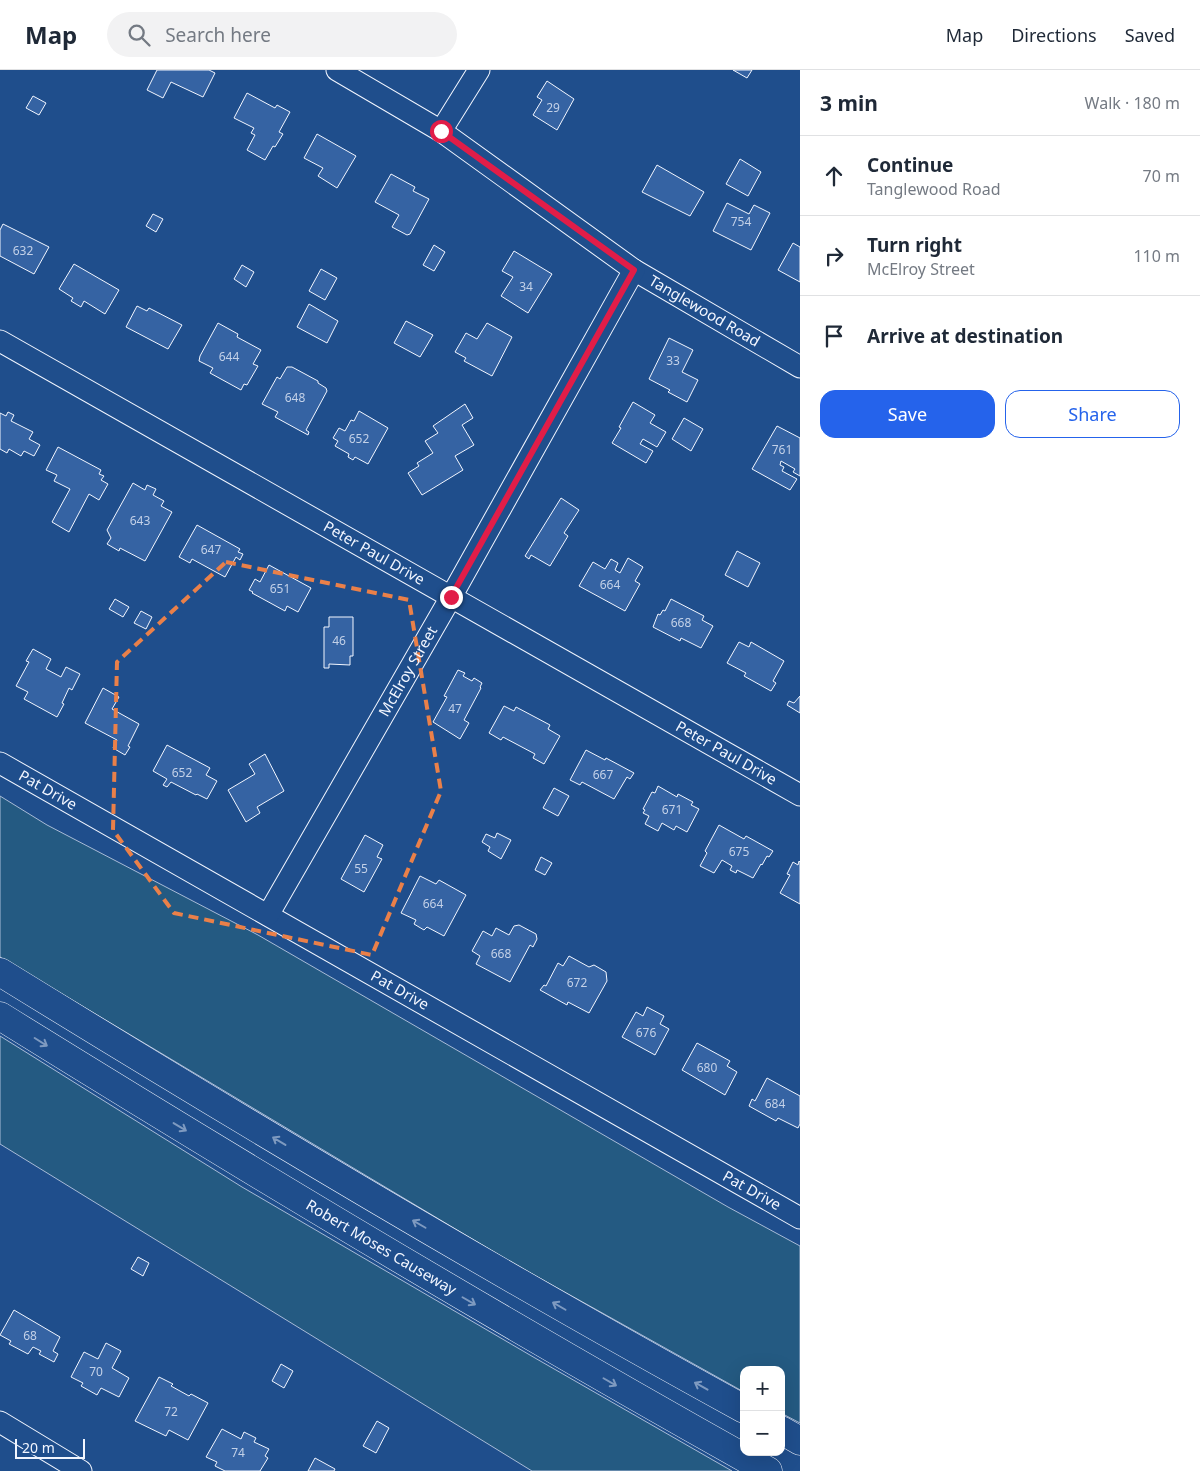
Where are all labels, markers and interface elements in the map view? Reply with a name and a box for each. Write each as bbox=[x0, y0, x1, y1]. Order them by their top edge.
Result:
search box bbox=[107, 12, 457, 57]
text: Map bbox=[25, 18, 77, 51]
icon: search bbox=[125, 21, 153, 49]
text: Search here bbox=[165, 22, 271, 48]
text: Map bbox=[946, 23, 983, 47]
text: Directions bbox=[1011, 23, 1097, 47]
text: Saved bbox=[1125, 23, 1175, 47]
text: 3 min bbox=[820, 89, 878, 117]
text: Walk · 180 m bbox=[1085, 92, 1180, 114]
house number: 29 bbox=[546, 99, 560, 116]
route start bbox=[430, 120, 453, 143]
text: Continue bbox=[867, 152, 953, 178]
icon: ahead bbox=[820, 162, 848, 190]
text: 70 m bbox=[1143, 165, 1180, 187]
text: Tanglewood Road bbox=[867, 178, 1001, 200]
house number: 754 bbox=[731, 213, 751, 230]
text: Turn right bbox=[867, 232, 962, 258]
house number: 632 bbox=[13, 242, 33, 259]
icon: right bbox=[820, 242, 848, 270]
text: 110 m bbox=[1133, 245, 1180, 267]
text: McElroy Street bbox=[867, 258, 975, 280]
street label: Tanglewood Road bbox=[646, 270, 764, 351]
house number: 34 bbox=[519, 278, 533, 295]
icon: arrive bbox=[820, 322, 848, 350]
text: Arrive at destination bbox=[867, 323, 1063, 349]
house number: 644 bbox=[219, 348, 239, 365]
house number: 33 bbox=[666, 352, 680, 369]
house number: 648 bbox=[285, 389, 305, 406]
button: Save bbox=[820, 390, 995, 438]
button: Share bbox=[1005, 390, 1180, 438]
house number: 652 bbox=[349, 430, 369, 447]
house number: 761 bbox=[772, 441, 792, 458]
house number: 643 bbox=[130, 512, 150, 529]
street label: Peter Paul Drive bbox=[320, 516, 429, 589]
house number: 647 bbox=[201, 541, 221, 558]
house number: 664 bbox=[600, 576, 620, 593]
house number: 651 bbox=[270, 580, 290, 597]
route end bbox=[440, 586, 463, 609]
house number: 668 bbox=[671, 614, 691, 631]
street label: McElroy Street bbox=[373, 622, 441, 720]
house number: 46 bbox=[332, 632, 346, 649]
house number: 47 bbox=[448, 700, 462, 717]
street label: Peter Paul Drive bbox=[673, 716, 781, 789]
house number: 652 bbox=[172, 764, 192, 781]
street label: Pat Drive bbox=[16, 765, 81, 814]
house number: 667 bbox=[593, 766, 613, 783]
house number: 671 bbox=[662, 801, 682, 818]
house number: 675 bbox=[729, 843, 749, 860]
house number: 55 bbox=[354, 860, 368, 877]
house number: 664 bbox=[423, 895, 443, 912]
house number: 668 bbox=[491, 945, 511, 962]
street label: Pat Drive bbox=[368, 965, 433, 1014]
house number: 672 bbox=[567, 974, 587, 991]
house number: 676 bbox=[636, 1024, 656, 1041]
one-way arrow bbox=[34, 1037, 48, 1047]
house number: 680 bbox=[697, 1059, 717, 1076]
house number: 684 bbox=[765, 1095, 785, 1112]
one-way arrow bbox=[172, 1122, 186, 1132]
one-way arrow bbox=[273, 1135, 287, 1145]
street label: Pat Drive bbox=[720, 1165, 785, 1214]
street label: Robert Moses Causeway bbox=[303, 1194, 461, 1299]
one-way arrow bbox=[412, 1219, 427, 1229]
one-way arrow bbox=[462, 1296, 476, 1306]
one-way arrow bbox=[552, 1301, 567, 1311]
house number: 68 bbox=[23, 1327, 37, 1344]
house number: 70 bbox=[89, 1363, 103, 1380]
map controls bbox=[740, 1366, 785, 1456]
button: + bbox=[740, 1366, 785, 1411]
one-way arrow bbox=[602, 1377, 617, 1387]
one-way arrow bbox=[694, 1380, 709, 1390]
house number: 72 bbox=[164, 1403, 178, 1420]
button: − bbox=[740, 1411, 785, 1456]
scale bar bbox=[15, 1436, 85, 1459]
text: 20 m bbox=[22, 1438, 55, 1457]
house number: 74 bbox=[231, 1444, 245, 1461]

